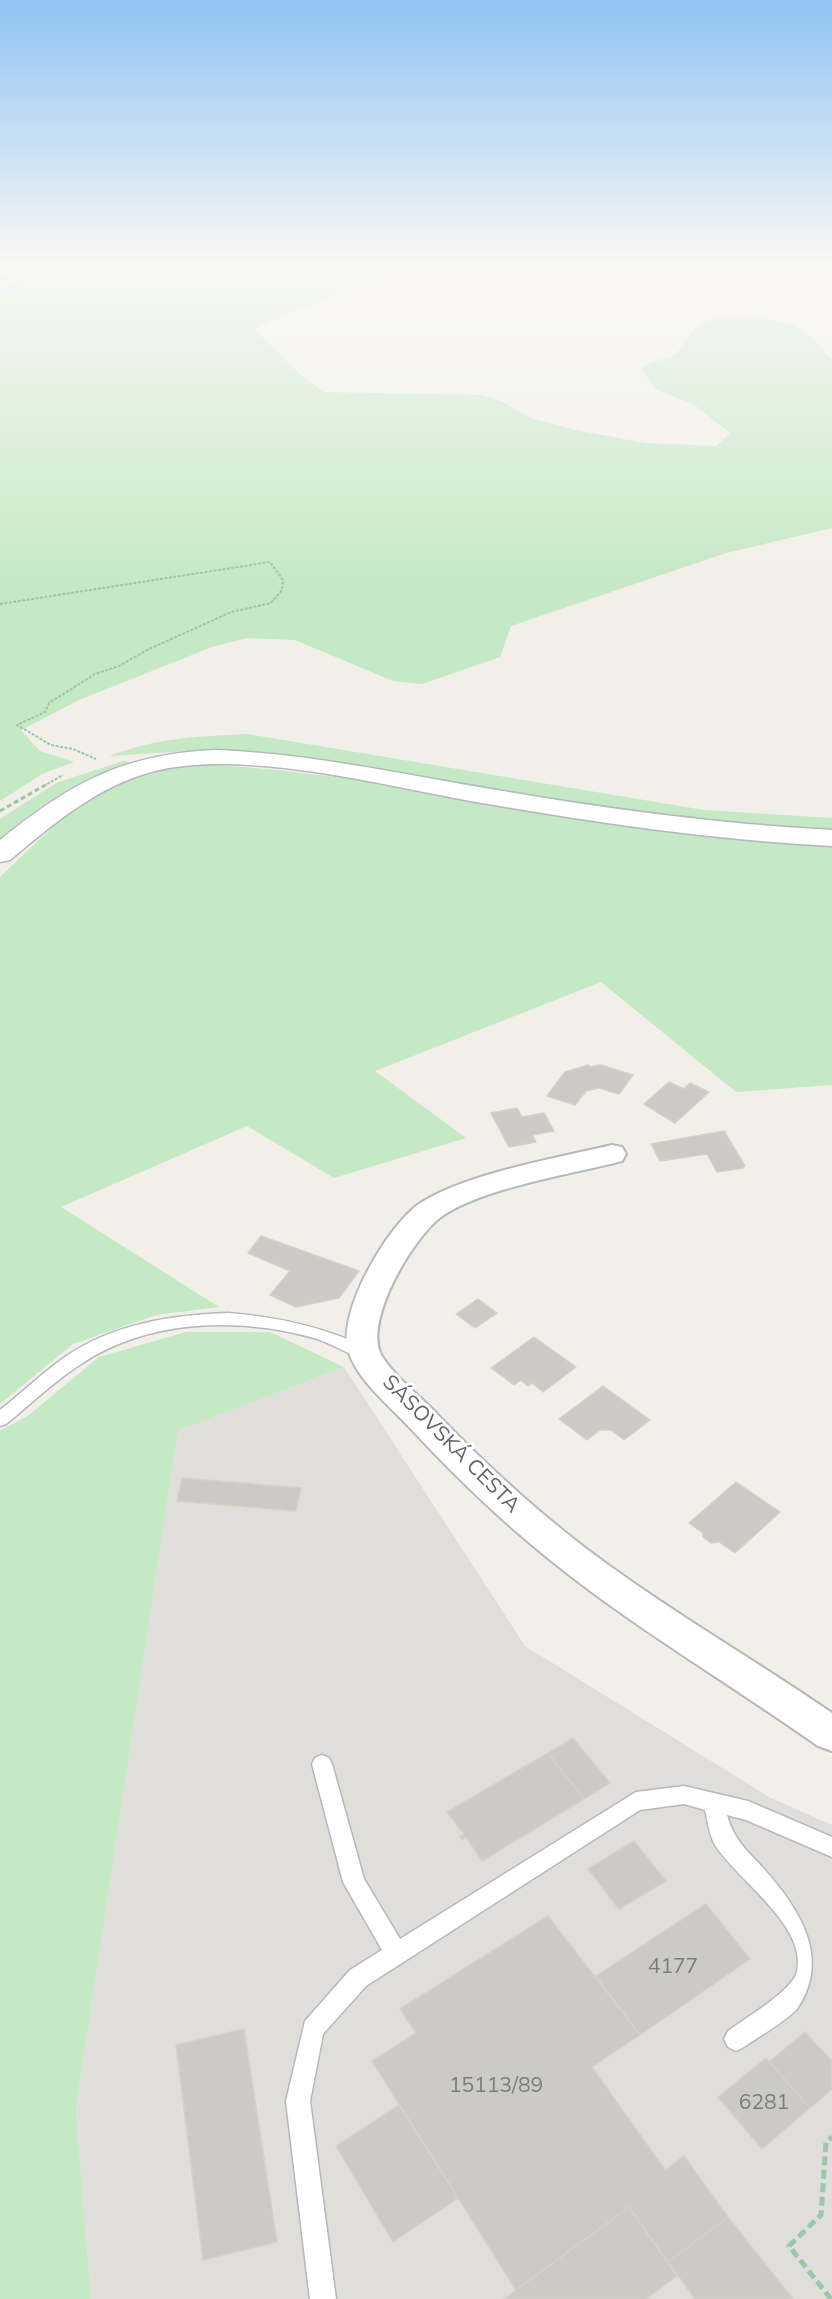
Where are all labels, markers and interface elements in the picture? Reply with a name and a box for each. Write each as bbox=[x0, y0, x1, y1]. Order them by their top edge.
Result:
street label: SÁSOVSKÁ CESTA bbox=[377, 1370, 525, 1518]
house number: 4177 bbox=[648, 1954, 698, 1980]
house number: 15113/89 bbox=[449, 2073, 543, 2099]
house number: 6281 bbox=[739, 2090, 789, 2116]

